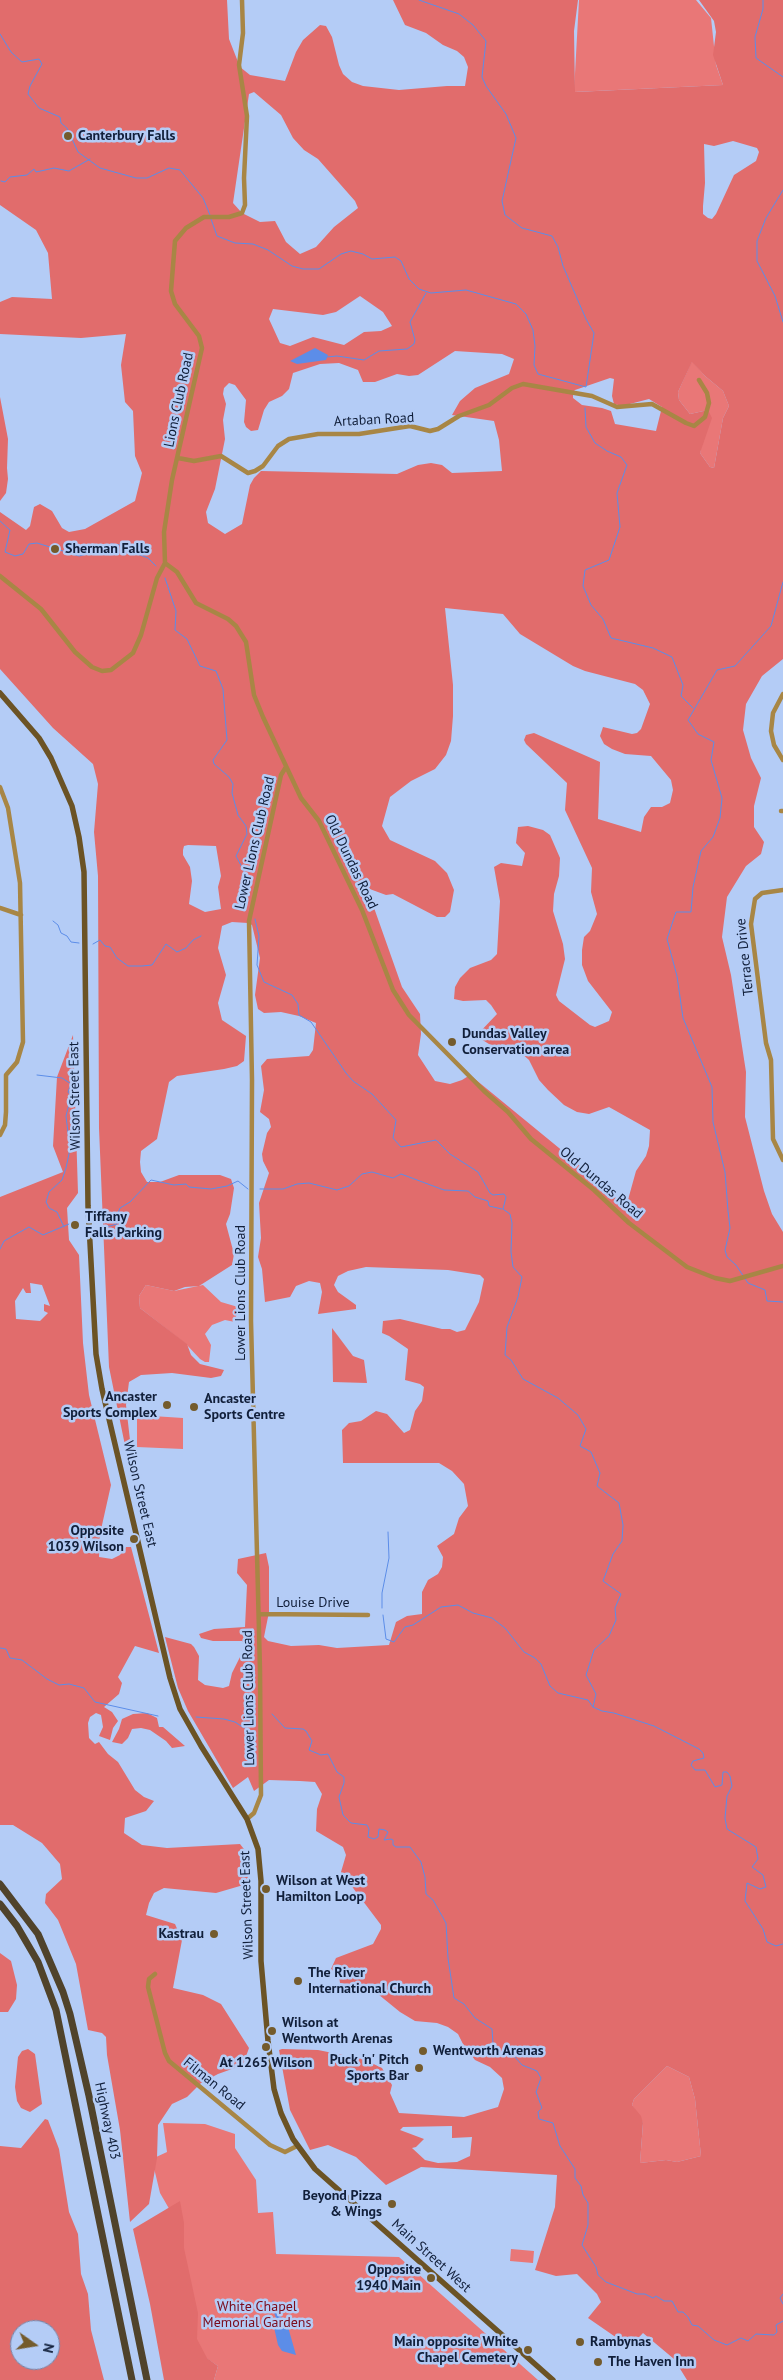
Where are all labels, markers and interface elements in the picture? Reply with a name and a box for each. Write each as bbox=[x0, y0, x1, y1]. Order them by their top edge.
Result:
place label: Canterbury Falls bbox=[78, 128, 175, 144]
marker: Canterbury Falls bbox=[62, 130, 74, 142]
street label: Lions Club Road bbox=[161, 351, 197, 449]
street label: Artaban Road bbox=[333, 410, 415, 430]
place label: Sherman Falls bbox=[65, 541, 150, 557]
marker: Sherman Falls bbox=[49, 543, 61, 555]
street label: Lower Lions Club Road bbox=[232, 775, 278, 911]
street label: Old Dundas Road bbox=[321, 812, 381, 912]
street label: Terrace Drive bbox=[733, 917, 757, 997]
place label: Dundas Valley Conservation area bbox=[462, 1026, 569, 1058]
marker: Dundas Valley Conservation area bbox=[446, 1036, 458, 1048]
street label: Wilson Street East bbox=[66, 1041, 84, 1151]
street label: Old Dundas Road bbox=[556, 1143, 646, 1223]
place label: Tiffany Falls Parking bbox=[85, 1209, 162, 1242]
marker: Tiffany Falls Parking bbox=[69, 1219, 81, 1231]
street label: Lower Lions Club Road bbox=[233, 1225, 249, 1361]
place label: Ancaster Sports Complex bbox=[63, 1389, 157, 1421]
place label: Ancaster Sports Centre bbox=[204, 1391, 285, 1424]
marker: Ancaster Sports Complex bbox=[161, 1399, 173, 1411]
marker: Ancaster Sports Centre bbox=[188, 1401, 200, 1413]
street label: Wilson Street East bbox=[120, 1439, 160, 1549]
place label: Opposite 1039 Wilson bbox=[48, 1523, 124, 1555]
marker: Opposite 1039 Wilson bbox=[128, 1533, 140, 1545]
street label: Louise Drive bbox=[276, 1595, 350, 1611]
street label: Lower Lions Club Road bbox=[239, 1630, 259, 1766]
street label: Wilson Street East bbox=[237, 1850, 257, 1960]
place label: Wilson at West Hamilton Loop bbox=[276, 1873, 365, 1905]
marker: Wilson at West Hamilton Loop bbox=[260, 1883, 272, 1895]
place label: Kastrau bbox=[158, 1926, 204, 1942]
marker: Kastrau bbox=[208, 1928, 220, 1940]
place label: The River International Church bbox=[308, 1965, 431, 1998]
marker: The River International Church bbox=[292, 1975, 304, 1987]
place label: Wilson at Wentworth Arenas bbox=[282, 2015, 393, 2048]
marker: Wilson at Wentworth Arenas bbox=[266, 2025, 278, 2037]
marker: At 1265 Wilson bbox=[260, 2041, 272, 2053]
place label: Wentworth Arenas bbox=[433, 2043, 544, 2059]
marker: Wentworth Arenas bbox=[417, 2045, 429, 2057]
place label: Puck 'n' Pitch Sports Bar bbox=[330, 2052, 409, 2084]
street label: Filman Road bbox=[180, 2054, 248, 2114]
place label: At 1265 Wilson bbox=[220, 2055, 312, 2071]
marker: Puck 'n' Pitch Sports Bar bbox=[413, 2062, 425, 2074]
street label: Highway 403 bbox=[91, 2081, 123, 2161]
place label: Beyond Pizza & Wings bbox=[302, 2188, 382, 2220]
marker: Beyond Pizza & Wings bbox=[386, 2198, 398, 2210]
street label: Main Street West bbox=[388, 2216, 474, 2296]
place label: Opposite 1940 Main bbox=[356, 2262, 421, 2294]
marker: Opposite 1940 Main bbox=[425, 2272, 437, 2284]
park label: White Chapel Memorial Gardens bbox=[203, 2299, 311, 2332]
north arrow bbox=[10, 2320, 60, 2370]
place label: Main opposite White Chapel Cemetery bbox=[394, 2334, 518, 2366]
place label: Rambynas bbox=[590, 2334, 651, 2350]
marker: Rambynas bbox=[574, 2336, 586, 2348]
text: N bbox=[39, 2342, 58, 2355]
marker: Main opposite White Chapel Cemetery bbox=[522, 2344, 534, 2356]
place label: The Haven Inn bbox=[608, 2354, 694, 2370]
marker: The Haven Inn bbox=[592, 2356, 604, 2368]

